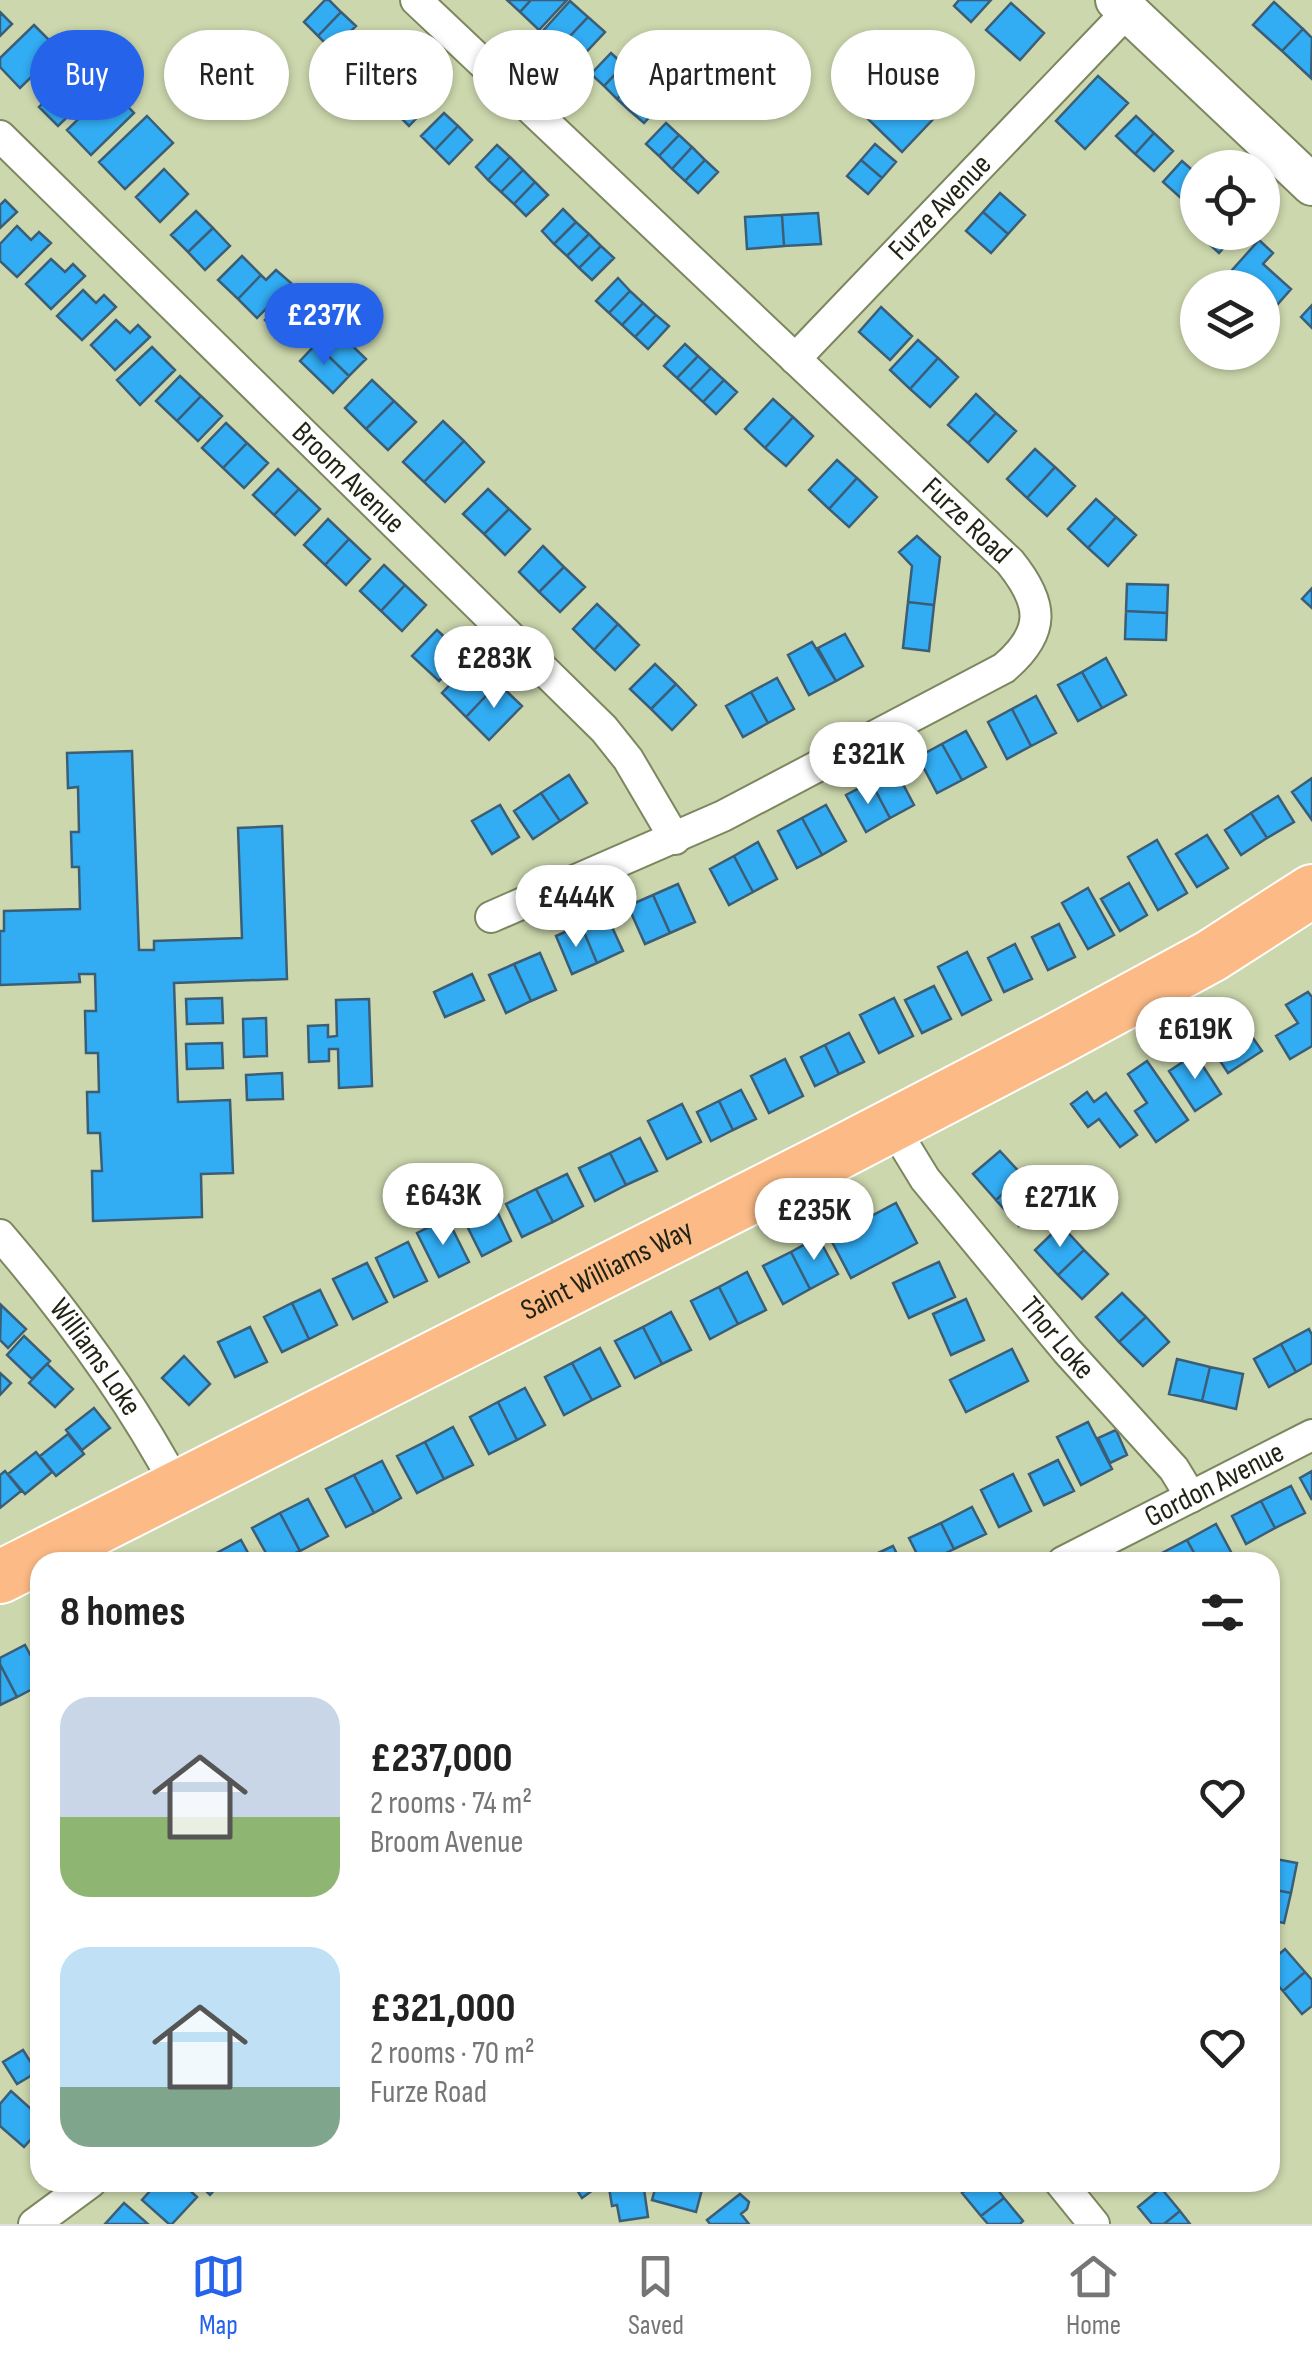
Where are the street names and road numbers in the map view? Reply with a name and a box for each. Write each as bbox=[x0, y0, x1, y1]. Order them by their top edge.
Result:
street label: Furze Avenue bbox=[881, 147, 999, 268]
street label: Broom Avenue bbox=[284, 415, 412, 541]
street label: Furze Road bbox=[914, 470, 1019, 572]
street label: Saint Williams Way bbox=[515, 1212, 699, 1329]
street label: Thor Loke bbox=[1012, 1290, 1102, 1387]
street label: Williams Loke bbox=[41, 1291, 149, 1422]
street label: Gordon Avenue bbox=[1139, 1434, 1290, 1535]

